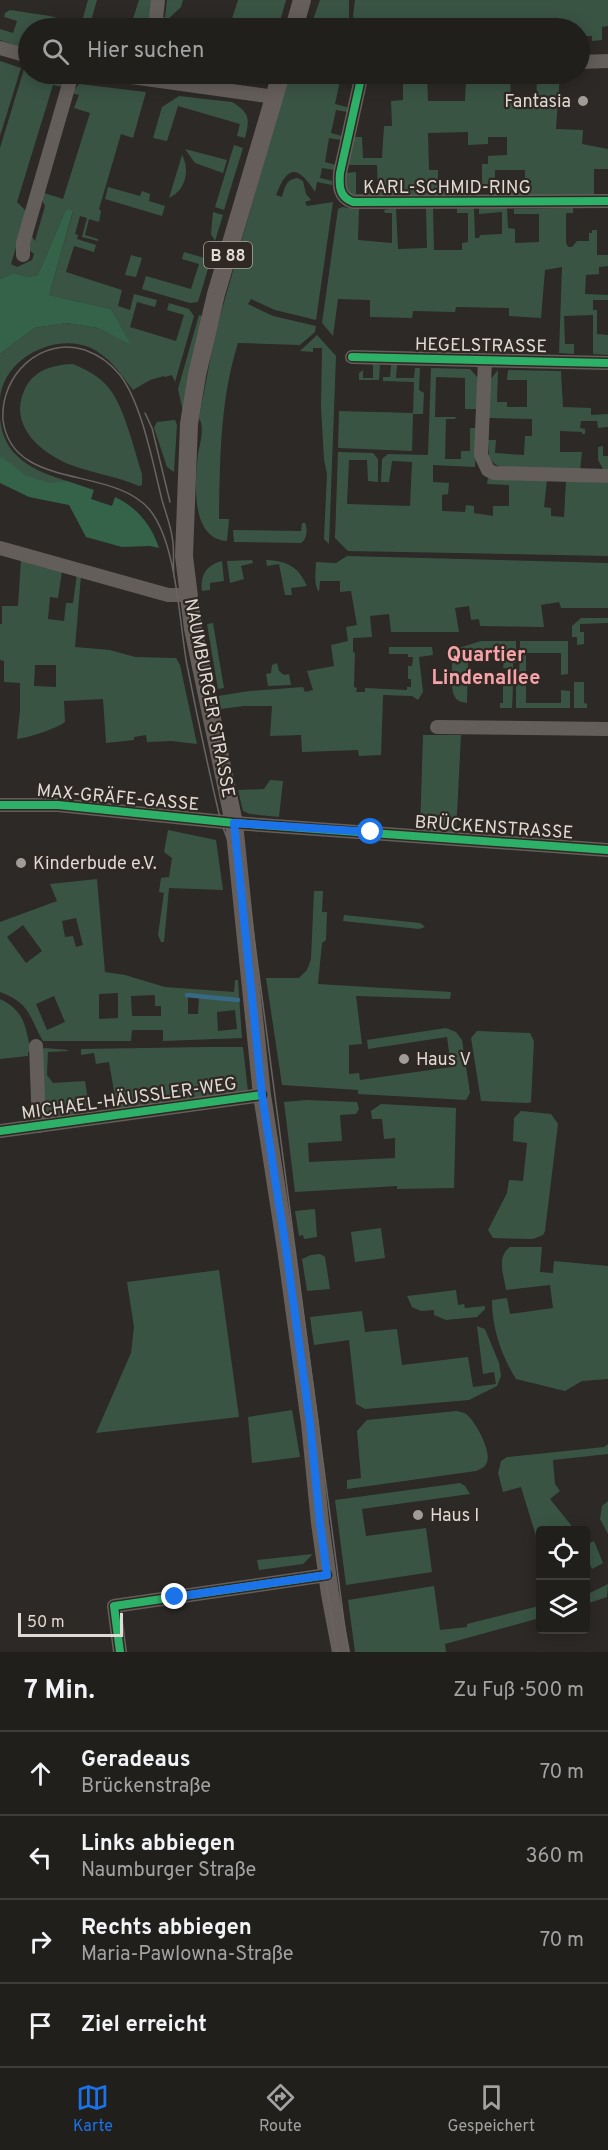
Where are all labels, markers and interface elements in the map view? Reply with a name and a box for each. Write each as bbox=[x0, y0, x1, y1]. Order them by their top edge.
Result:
search box bbox=[18, 18, 590, 84]
icon: search bbox=[39, 35, 72, 68]
text: Hier suchen bbox=[87, 38, 204, 65]
place label: Fantasia bbox=[504, 91, 571, 114]
marker: Fantasia bbox=[576, 94, 590, 108]
street label: KARL-SCHMID-RING bbox=[363, 177, 531, 200]
road number: B 88 bbox=[204, 242, 252, 268]
street label: HEGELSTRASSE bbox=[415, 334, 547, 359]
street label: NAUMBURGER STRASSE bbox=[178, 597, 239, 800]
district label: Quartier Lindenallee bbox=[432, 643, 540, 692]
street label: MAX-GRÄFE-GASSE bbox=[36, 778, 200, 817]
street label: BRÜCKENSTRASSE bbox=[414, 809, 574, 846]
route start bbox=[357, 818, 383, 844]
place label: Kinderbude e.V. bbox=[33, 853, 157, 876]
marker: Kinderbude e.V. bbox=[14, 856, 28, 870]
place label: Haus V bbox=[416, 1049, 471, 1072]
marker: Haus V bbox=[397, 1052, 411, 1066]
street label: MICHAEL-HÄUSSLER-WEG bbox=[20, 1071, 238, 1126]
place label: Haus I bbox=[430, 1505, 479, 1528]
marker: Haus I bbox=[411, 1508, 425, 1522]
map controls bbox=[536, 1526, 590, 1634]
button: locate bbox=[536, 1526, 590, 1580]
button: layers bbox=[536, 1580, 590, 1634]
route end bbox=[161, 1583, 187, 1609]
scale bar bbox=[18, 1610, 123, 1638]
text: 50 m bbox=[27, 1613, 65, 1633]
text: 7 Min. bbox=[24, 1675, 95, 1708]
text: Zu Fuß · 500 m bbox=[453, 1678, 584, 1704]
text: Geradeaus bbox=[81, 1747, 191, 1774]
icon: ahead bbox=[24, 1757, 57, 1790]
text: 70 m bbox=[540, 1760, 584, 1786]
text: Brückenstraße bbox=[81, 1774, 211, 1800]
text: Links abbiegen bbox=[81, 1831, 235, 1858]
icon: left bbox=[24, 1841, 57, 1874]
text: 360 m bbox=[526, 1844, 584, 1870]
text: Naumburger Straße bbox=[81, 1858, 256, 1884]
text: Rechts abbiegen bbox=[81, 1915, 252, 1942]
icon: right bbox=[24, 1925, 57, 1958]
text: 70 m bbox=[540, 1928, 584, 1954]
text: Maria-Pawlowna-Straße bbox=[81, 1942, 293, 1968]
icon: arrive bbox=[24, 2009, 57, 2042]
text: Ziel erreicht bbox=[81, 2012, 207, 2039]
tab: Karte bbox=[73, 2081, 113, 2137]
tab: Route bbox=[259, 2081, 302, 2137]
tab: Gespeichert bbox=[448, 2081, 535, 2137]

